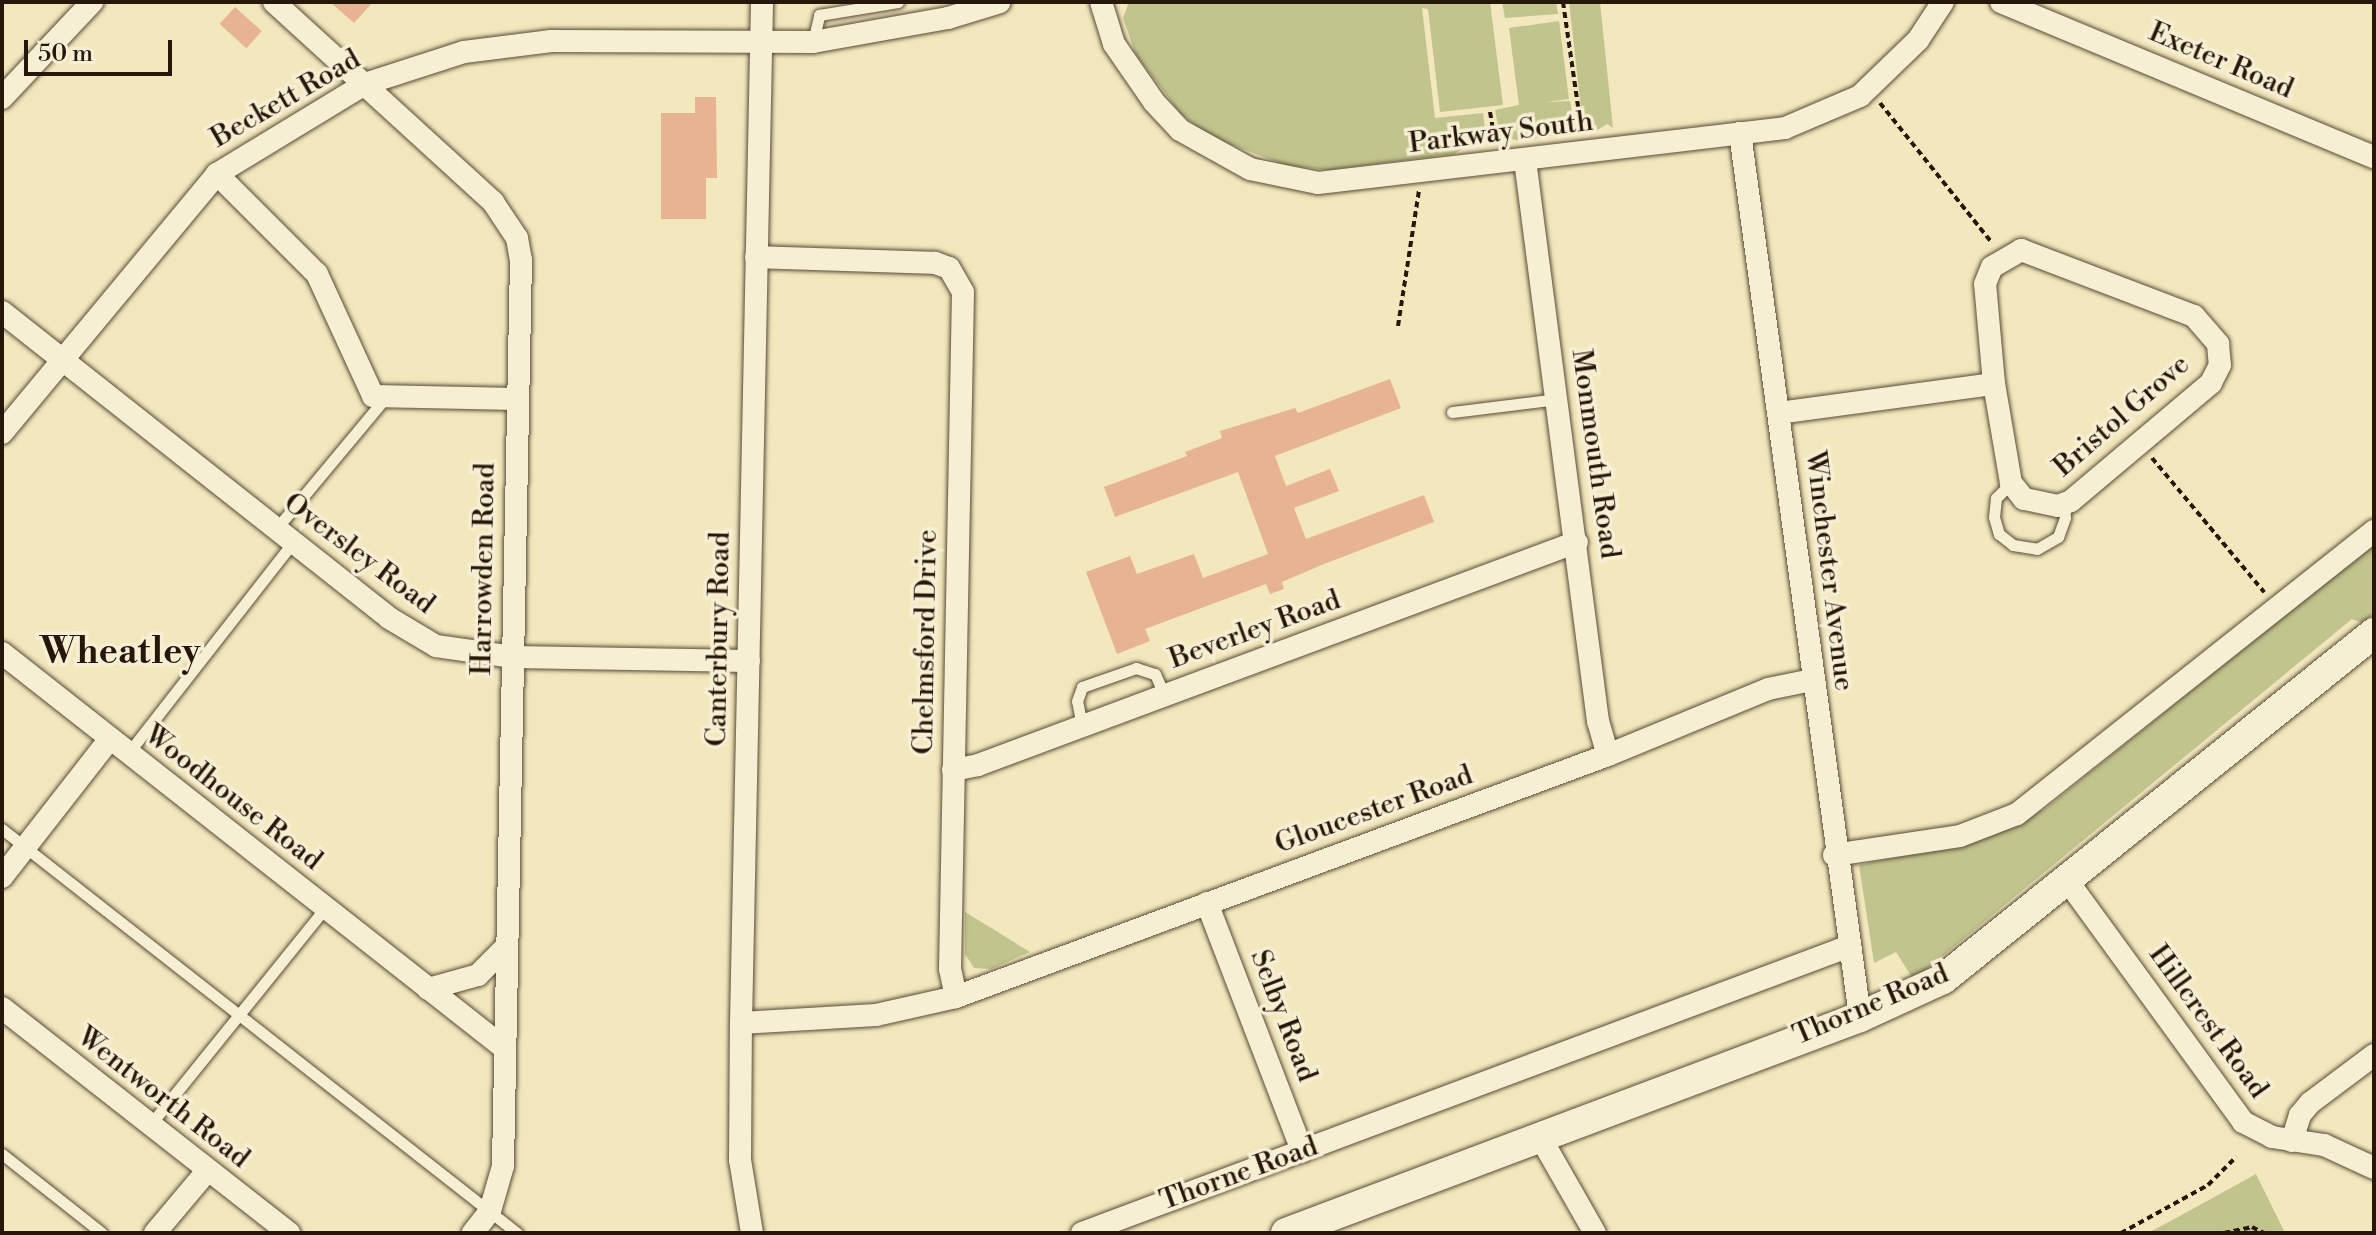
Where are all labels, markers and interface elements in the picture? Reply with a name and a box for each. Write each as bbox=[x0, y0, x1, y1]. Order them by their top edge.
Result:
street label: Exeter Road bbox=[2144, 16, 2298, 106]
scale bar bbox=[28, 24, 176, 74]
text: 50 m bbox=[38, 39, 93, 69]
street label: Beckett Road bbox=[205, 43, 367, 155]
street label: Parkway South bbox=[1407, 105, 1595, 161]
street label: Monmouth Road bbox=[1564, 347, 1626, 561]
street label: Bristol Grove bbox=[2047, 348, 2197, 484]
street label: Winchester Avenue bbox=[1798, 449, 1860, 693]
street label: Harrowden Road bbox=[465, 462, 503, 676]
street label: Oversley Road bbox=[277, 486, 441, 622]
street label: Chelmsford Drive bbox=[907, 529, 945, 755]
street label: Canterbury Road bbox=[700, 531, 738, 747]
street label: Beverley Road bbox=[1165, 583, 1345, 677]
district label: Wheatley bbox=[40, 631, 200, 675]
street label: Woodhouse Road bbox=[137, 718, 329, 878]
street label: Gloucester Road bbox=[1271, 759, 1477, 861]
street label: Hillcrest Road bbox=[2141, 939, 2275, 1105]
street label: Selby Road bbox=[1243, 945, 1323, 1087]
street label: Thorne Road bbox=[1788, 957, 1954, 1053]
street label: Wentworth Road bbox=[70, 1020, 256, 1176]
street label: Thorne Road bbox=[1155, 1130, 1323, 1218]

